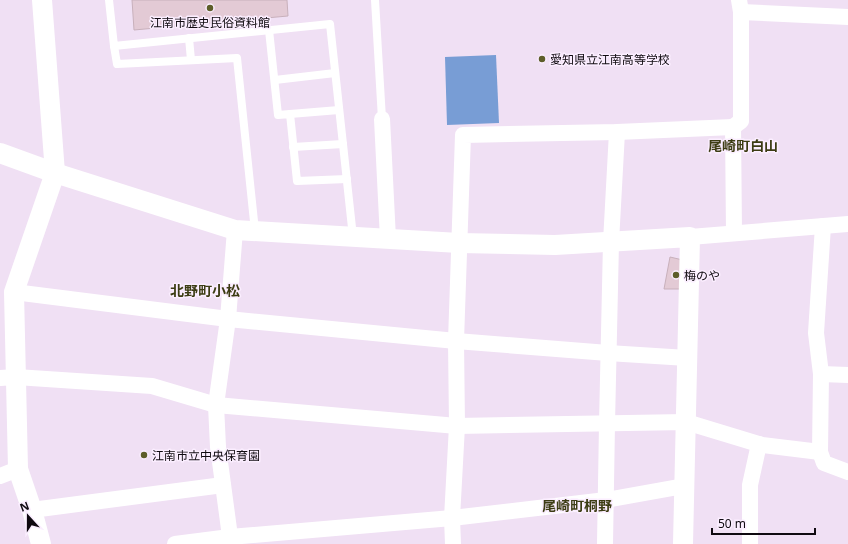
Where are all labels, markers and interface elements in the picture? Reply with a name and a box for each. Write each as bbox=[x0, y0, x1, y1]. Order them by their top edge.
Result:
marker: 江南市歴史民俗資料館 bbox=[205, 3, 215, 13]
place label: 江南市歴史民俗資料館 bbox=[150, 14, 270, 31]
place label: 愛知県立江南高等学校 bbox=[550, 51, 670, 68]
marker: 愛知県立江南高等学校 bbox=[537, 54, 547, 64]
district label: 尾崎町白山 bbox=[708, 136, 778, 155]
place label: 梅のや bbox=[684, 267, 720, 284]
marker: 梅のや bbox=[671, 270, 681, 280]
district label: 北野町小松 bbox=[170, 281, 240, 300]
place label: 江南市立中央保育園 bbox=[152, 447, 260, 464]
marker: 江南市立中央保育園 bbox=[139, 450, 149, 460]
north arrow bbox=[8, 496, 48, 536]
district label: 尾崎町桐野 bbox=[542, 496, 612, 515]
text: N bbox=[17, 498, 31, 515]
scale bar bbox=[712, 510, 815, 536]
text: 50 m bbox=[718, 515, 746, 532]

